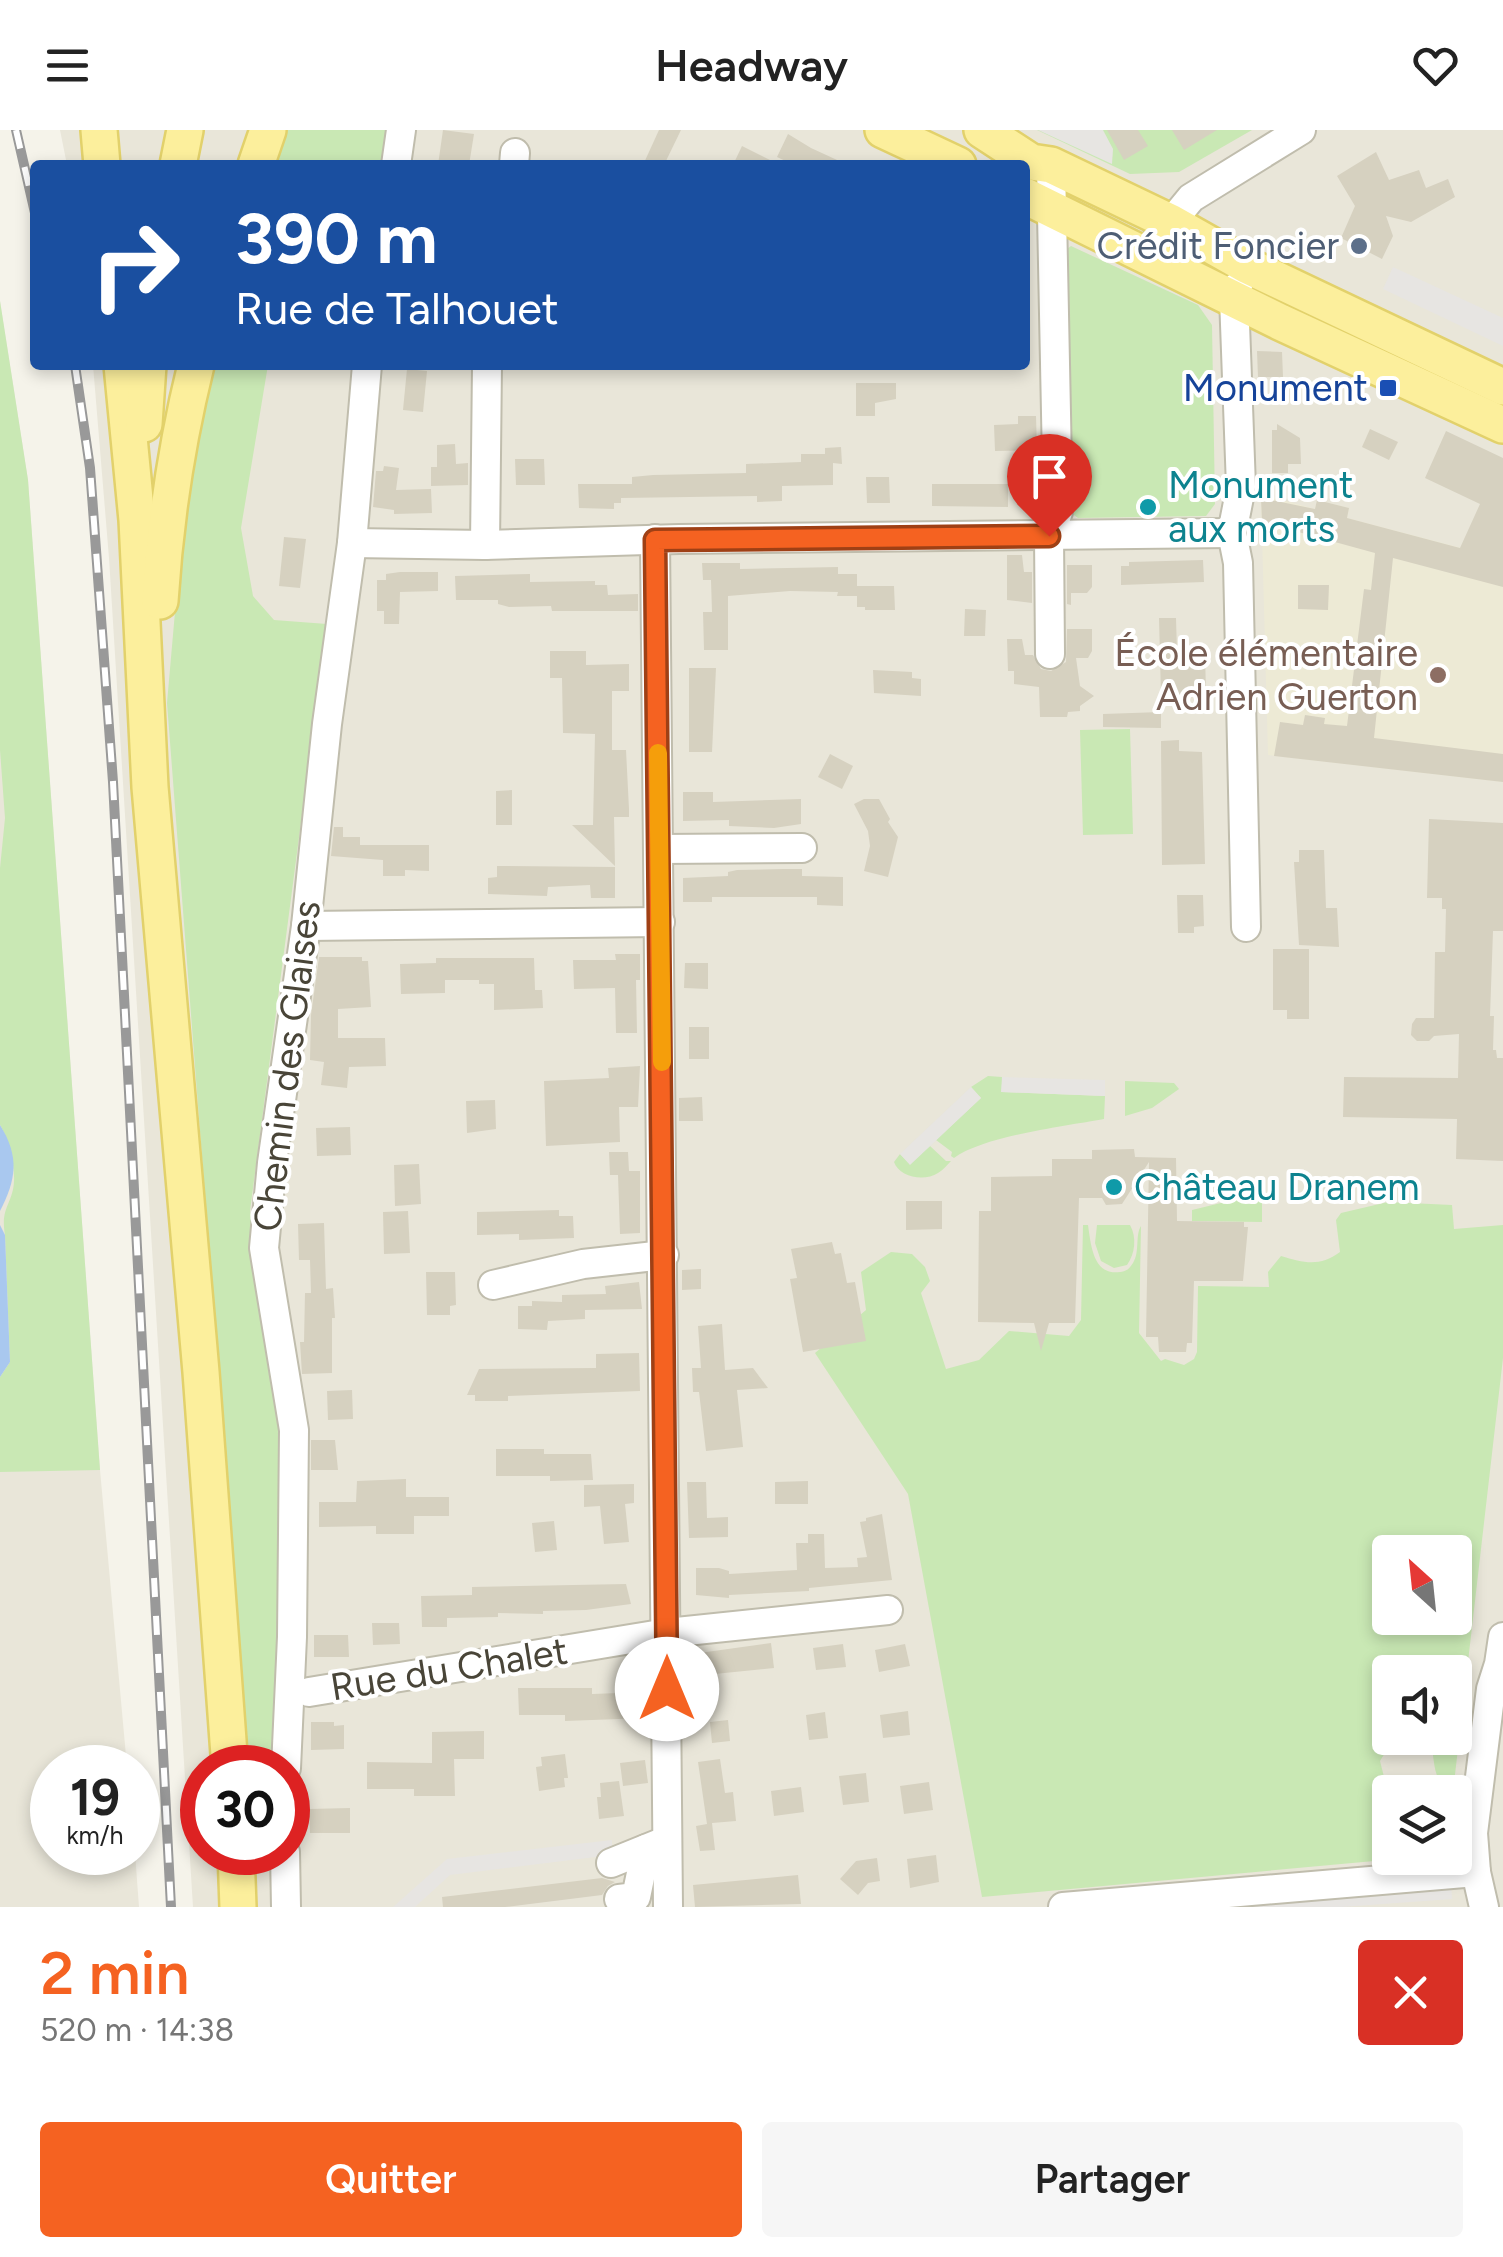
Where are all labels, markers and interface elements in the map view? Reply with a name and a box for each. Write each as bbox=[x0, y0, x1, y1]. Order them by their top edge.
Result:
icon: menu bbox=[40, 38, 95, 93]
text: Headway bbox=[655, 38, 848, 92]
icon: heart bbox=[1408, 38, 1463, 93]
text: 390 m bbox=[235, 196, 438, 281]
icon: right bbox=[70, 200, 200, 330]
place label: Crédit Foncier bbox=[1097, 223, 1339, 269]
marker: Crédit Foncier bbox=[1348, 235, 1370, 257]
text: Rue de Talhouet bbox=[235, 281, 559, 335]
place label: Monument bbox=[1183, 365, 1368, 411]
marker: Monument bbox=[1377, 377, 1399, 399]
pin bbox=[1007, 434, 1092, 537]
icon: arrive bbox=[1022, 449, 1077, 504]
place label: Monument aux morts bbox=[1168, 462, 1353, 552]
marker: Monument aux morts bbox=[1137, 496, 1159, 518]
place label: École élémentaire Adrien Guerton bbox=[1114, 630, 1418, 720]
marker: École élémentaire Adrien Guerton bbox=[1427, 664, 1449, 686]
street label: Chemin des Glaises bbox=[244, 898, 330, 1234]
place label: Château Dranem bbox=[1134, 1164, 1420, 1210]
marker: Château Dranem bbox=[1103, 1176, 1125, 1198]
north arrow bbox=[1372, 1535, 1472, 1635]
map controls bbox=[1372, 1535, 1472, 1875]
street label: Rue du Chalet bbox=[327, 1628, 571, 1710]
position arrow bbox=[615, 1637, 719, 1741]
button: sound bbox=[1372, 1655, 1472, 1755]
speed limit sign: 30 bbox=[180, 1745, 310, 1875]
text: 19 bbox=[70, 1767, 120, 1828]
button: layers bbox=[1372, 1775, 1472, 1875]
text: km/h bbox=[66, 1820, 124, 1850]
text: 2 min bbox=[40, 1937, 189, 2009]
button: close bbox=[1358, 1940, 1463, 2045]
text: 520 m · 14:38 bbox=[40, 2011, 234, 2049]
button: Quitter bbox=[40, 2122, 742, 2237]
button: Partager bbox=[762, 2122, 1463, 2237]

